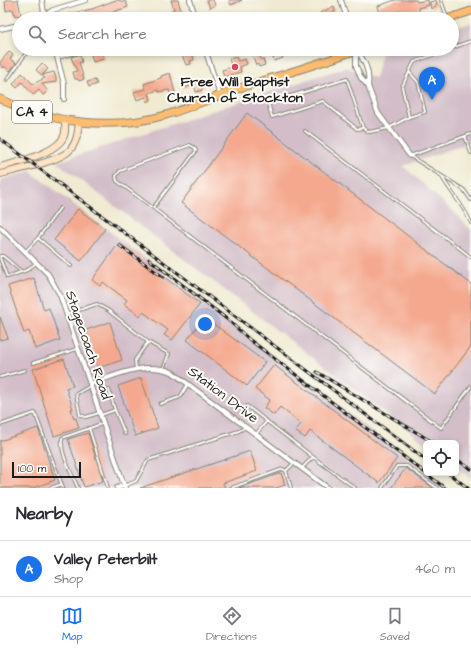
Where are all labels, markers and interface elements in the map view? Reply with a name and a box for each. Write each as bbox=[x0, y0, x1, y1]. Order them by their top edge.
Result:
search box bbox=[12, 12, 459, 56]
icon: search bbox=[26, 23, 48, 45]
text: Search here bbox=[58, 24, 147, 45]
marker: Free Will Baptist Church of Stockton bbox=[230, 62, 240, 72]
pin: A bbox=[419, 67, 445, 100]
place label: Free Will Baptist Church of Stockton bbox=[167, 72, 303, 108]
road number: CA 4 bbox=[12, 101, 52, 123]
street label: Stagecoach Road bbox=[60, 288, 116, 402]
your location bbox=[195, 314, 215, 334]
street label: Station Drive bbox=[184, 362, 263, 428]
map controls bbox=[423, 440, 459, 476]
button: locate bbox=[423, 440, 459, 476]
scale bar bbox=[12, 460, 81, 479]
text: 100 m bbox=[18, 461, 46, 476]
text: Nearby bbox=[16, 502, 73, 526]
text: Valley Peterbilt bbox=[54, 549, 157, 570]
text: A bbox=[25, 560, 33, 578]
text: 460 m bbox=[414, 560, 455, 578]
text: Shop bbox=[54, 570, 83, 588]
tab: Map bbox=[61, 605, 83, 644]
tab: Directions bbox=[206, 605, 257, 644]
tab: Saved bbox=[380, 605, 410, 644]

